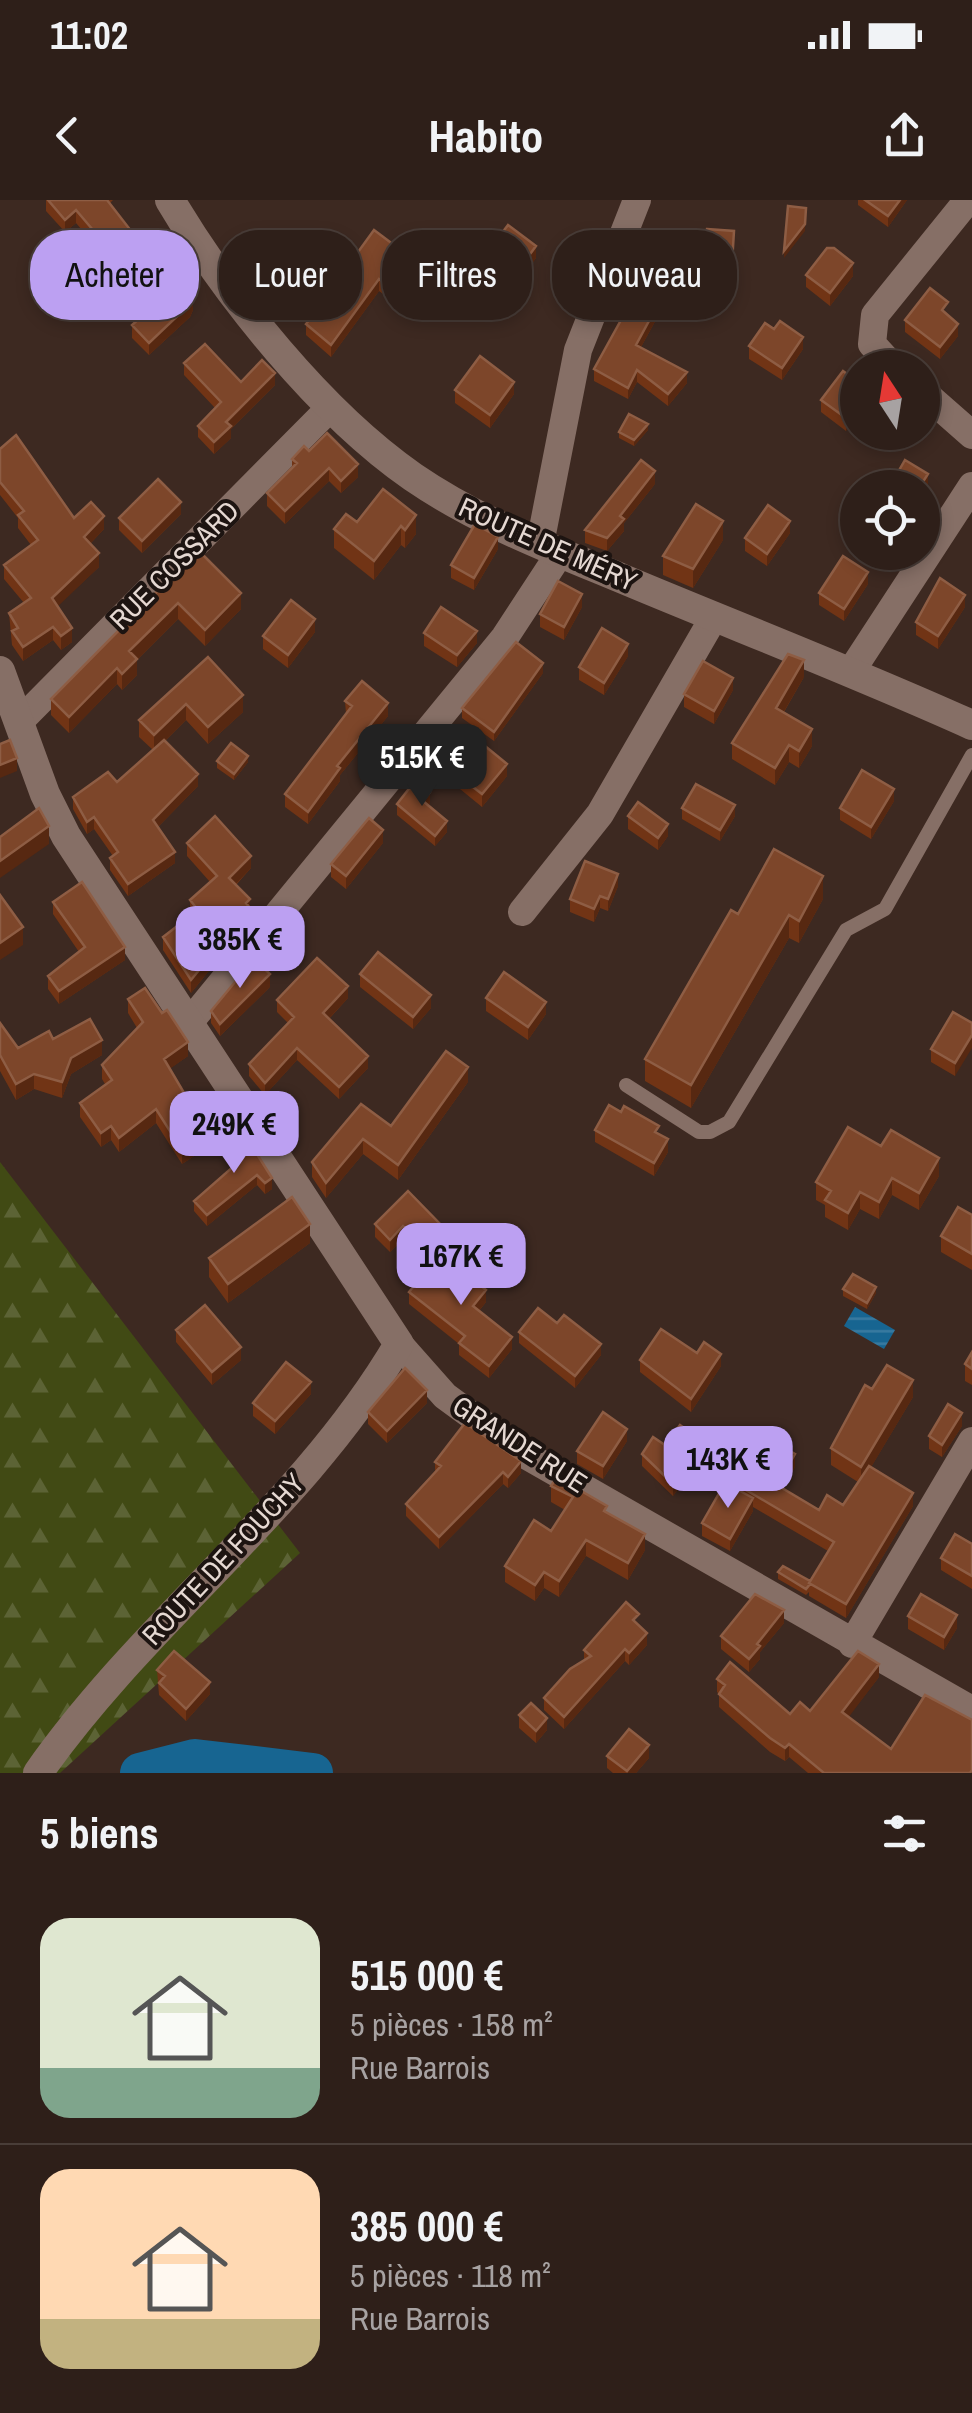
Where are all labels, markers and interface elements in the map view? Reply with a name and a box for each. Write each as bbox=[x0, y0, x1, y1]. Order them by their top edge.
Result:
text: 11:02 bbox=[50, 10, 128, 61]
text: Habito bbox=[429, 105, 543, 166]
icon: back bbox=[40, 108, 95, 163]
icon: share bbox=[877, 108, 932, 163]
chip: Acheter bbox=[30, 230, 199, 320]
chip: Louer bbox=[219, 230, 362, 320]
chip: Filtres bbox=[382, 230, 532, 320]
chip: Nouveau bbox=[552, 230, 737, 320]
north arrow bbox=[840, 350, 940, 450]
map controls bbox=[840, 350, 940, 570]
button: locate bbox=[840, 470, 940, 570]
street label: ROUTE DE MÉRY bbox=[453, 488, 644, 600]
street label: RUE COSSARD bbox=[101, 492, 247, 638]
pin: 515K € bbox=[341, 724, 503, 809]
text: 515K € bbox=[380, 735, 464, 778]
pin: 385K € bbox=[159, 906, 321, 991]
text: 385K € bbox=[198, 917, 282, 960]
pin: 249K € bbox=[153, 1091, 315, 1176]
text: 249K € bbox=[192, 1102, 276, 1145]
pin: 167K € bbox=[380, 1223, 542, 1308]
text: 167K € bbox=[419, 1234, 503, 1277]
street label: GRANDE RUE bbox=[445, 1386, 595, 1502]
pin: 143K € bbox=[647, 1426, 809, 1511]
text: 143K € bbox=[686, 1437, 770, 1480]
street label: ROUTE DE FOUCHY bbox=[133, 1464, 313, 1653]
text: 5 biens bbox=[40, 1805, 159, 1861]
icon: filters bbox=[877, 1806, 932, 1861]
text: 515 000 € bbox=[350, 1947, 503, 2003]
icon: home bbox=[120, 1958, 240, 2078]
text: 5 pièces · 158 m² bbox=[350, 2003, 553, 2046]
text: Rue Barrois bbox=[350, 2046, 490, 2089]
text: 385 000 € bbox=[350, 2198, 503, 2254]
icon: home bbox=[120, 2209, 240, 2329]
text: 5 pièces · 118 m² bbox=[350, 2254, 551, 2297]
text: Rue Barrois bbox=[350, 2297, 490, 2340]

